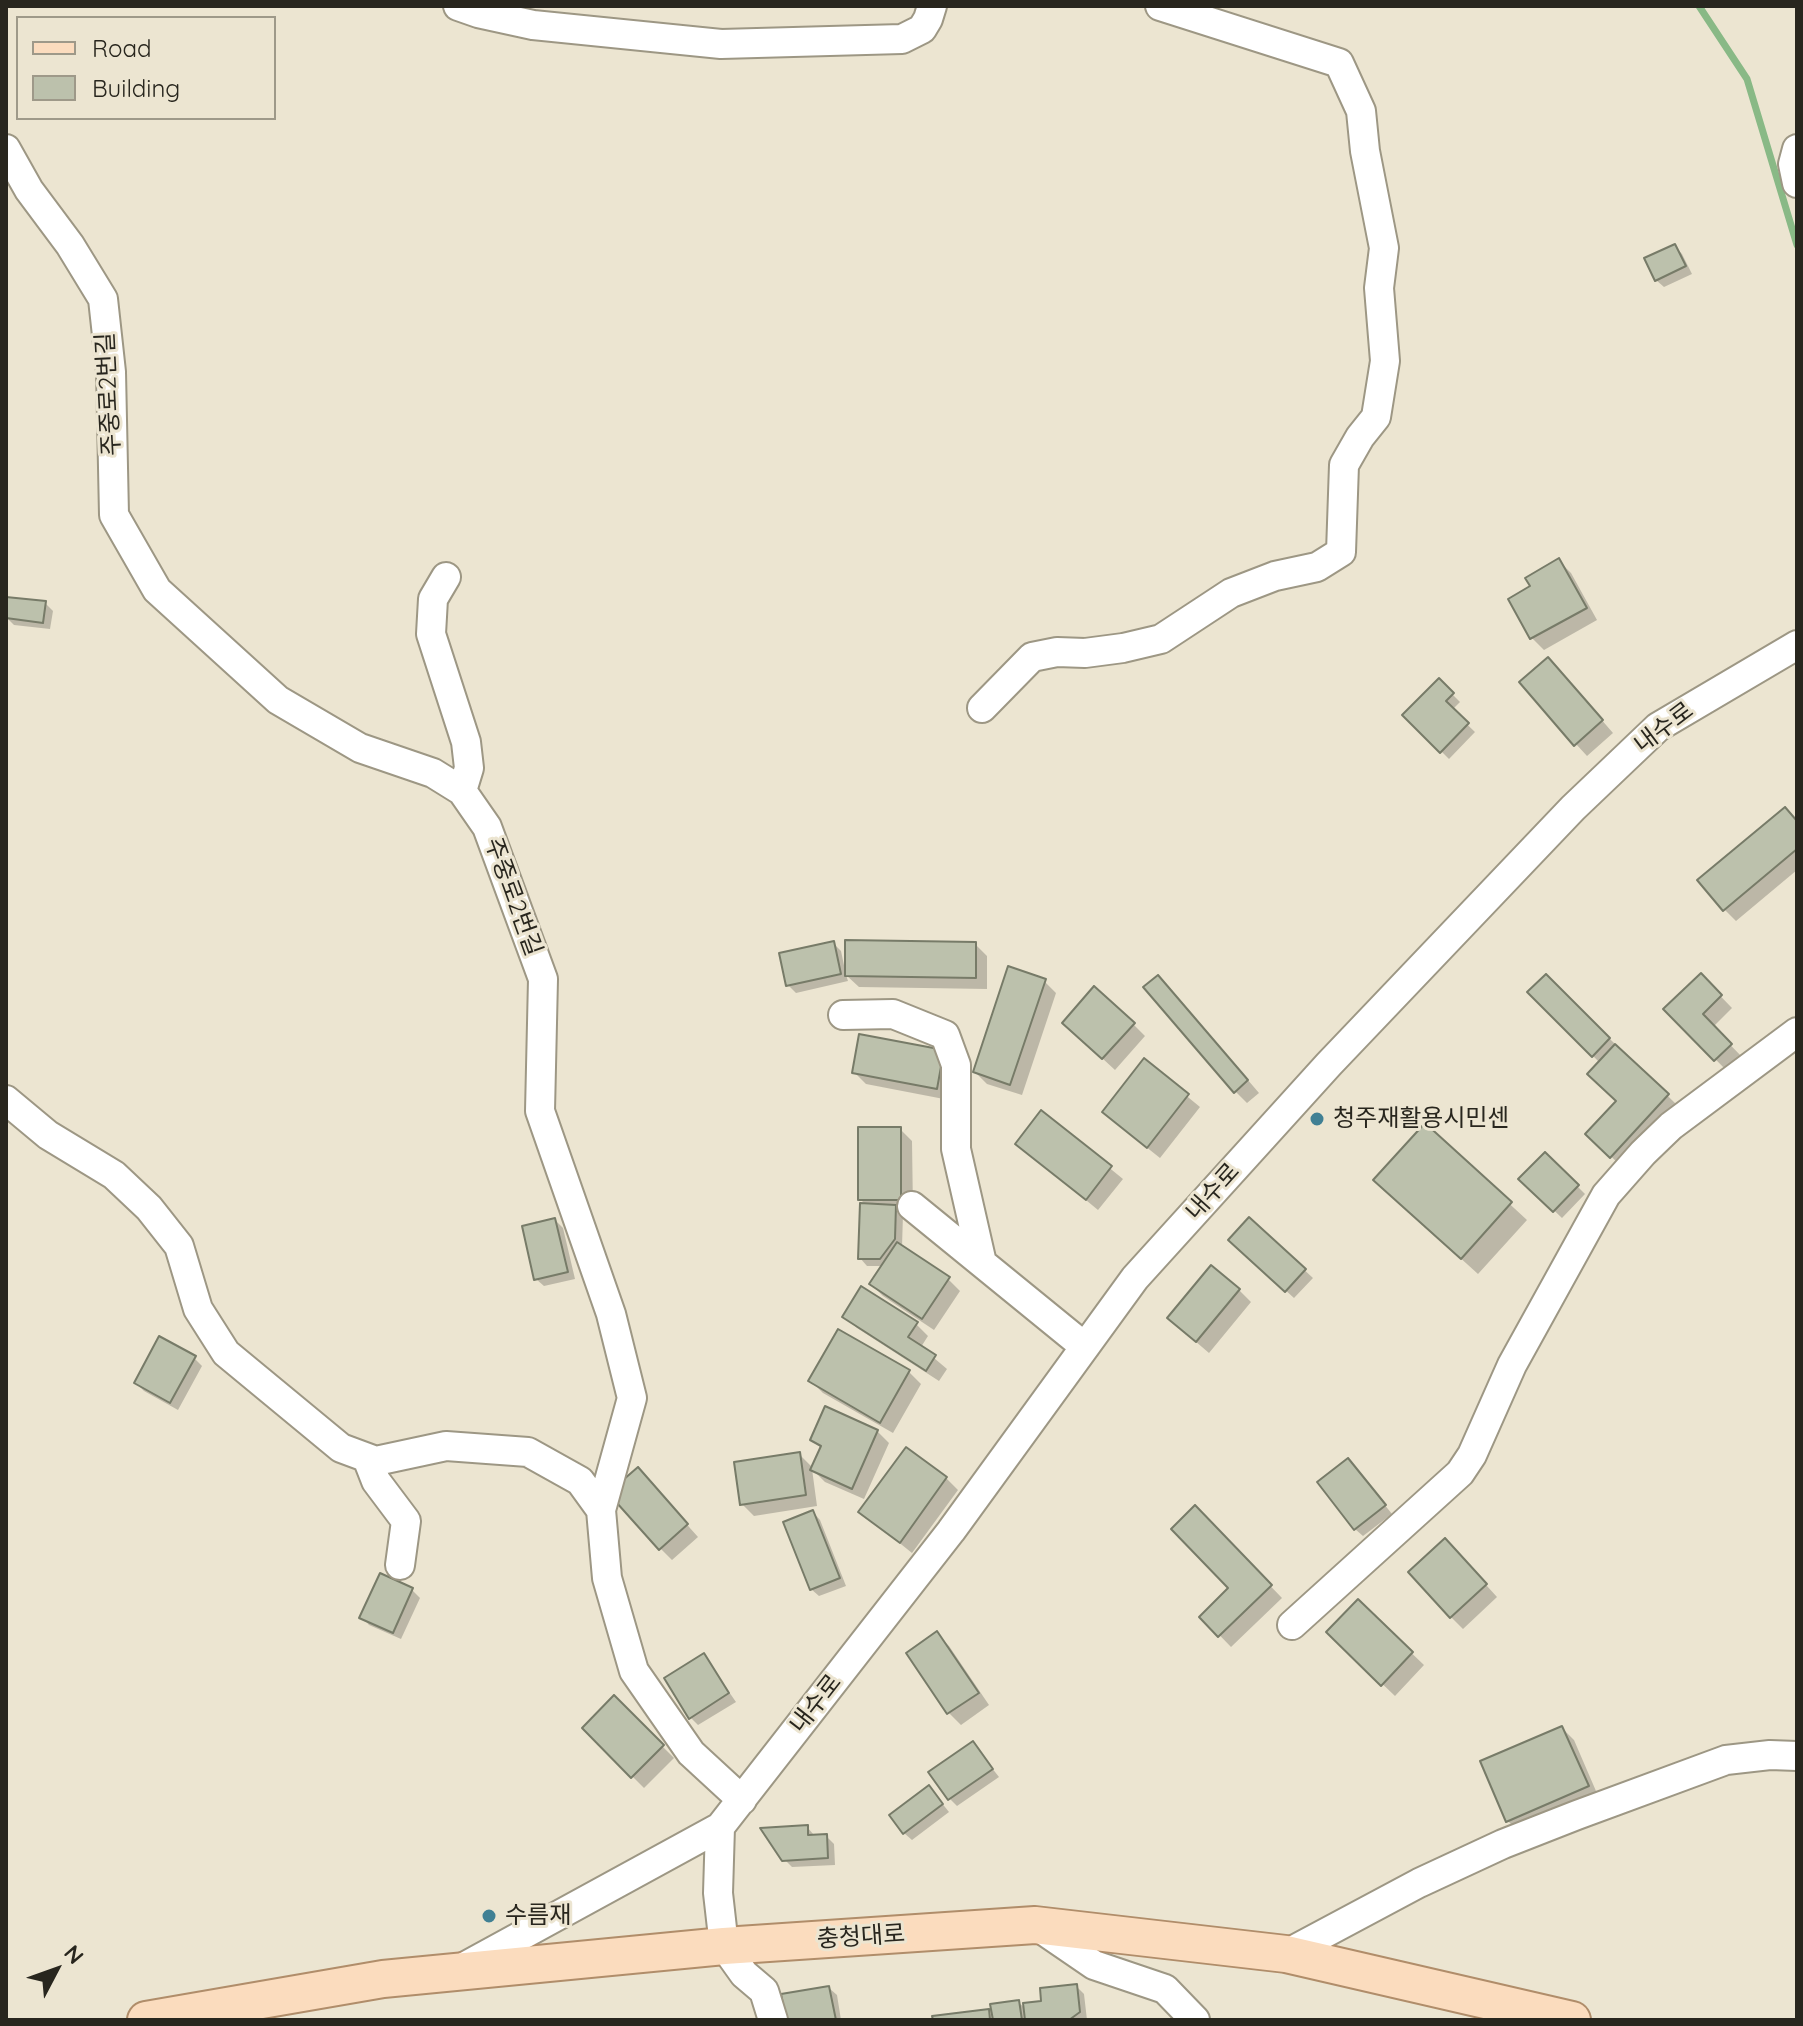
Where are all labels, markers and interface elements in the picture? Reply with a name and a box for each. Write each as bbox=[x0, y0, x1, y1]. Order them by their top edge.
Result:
legend bbox=[16, 16, 276, 120]
text: Road bbox=[92, 33, 152, 63]
text: Building bbox=[92, 73, 180, 103]
street label: 주중로2번길 bbox=[91, 331, 127, 457]
street label: 내수로 bbox=[1629, 697, 1699, 759]
street label: 주중로2번길 bbox=[478, 834, 548, 960]
place label: 청주재활용시민센 bbox=[1333, 1105, 1510, 1133]
marker: 청주재활용시민센 bbox=[1308, 1110, 1326, 1128]
street label: 내수로 bbox=[1180, 1158, 1246, 1226]
street label: 내수로 bbox=[784, 1669, 848, 1739]
place label: 수름재 bbox=[505, 1902, 571, 1930]
marker: 수름재 bbox=[480, 1907, 498, 1925]
street label: 충청대로 bbox=[816, 1920, 906, 1954]
north arrow bbox=[16, 1930, 96, 2010]
text: N bbox=[58, 1939, 90, 1970]

